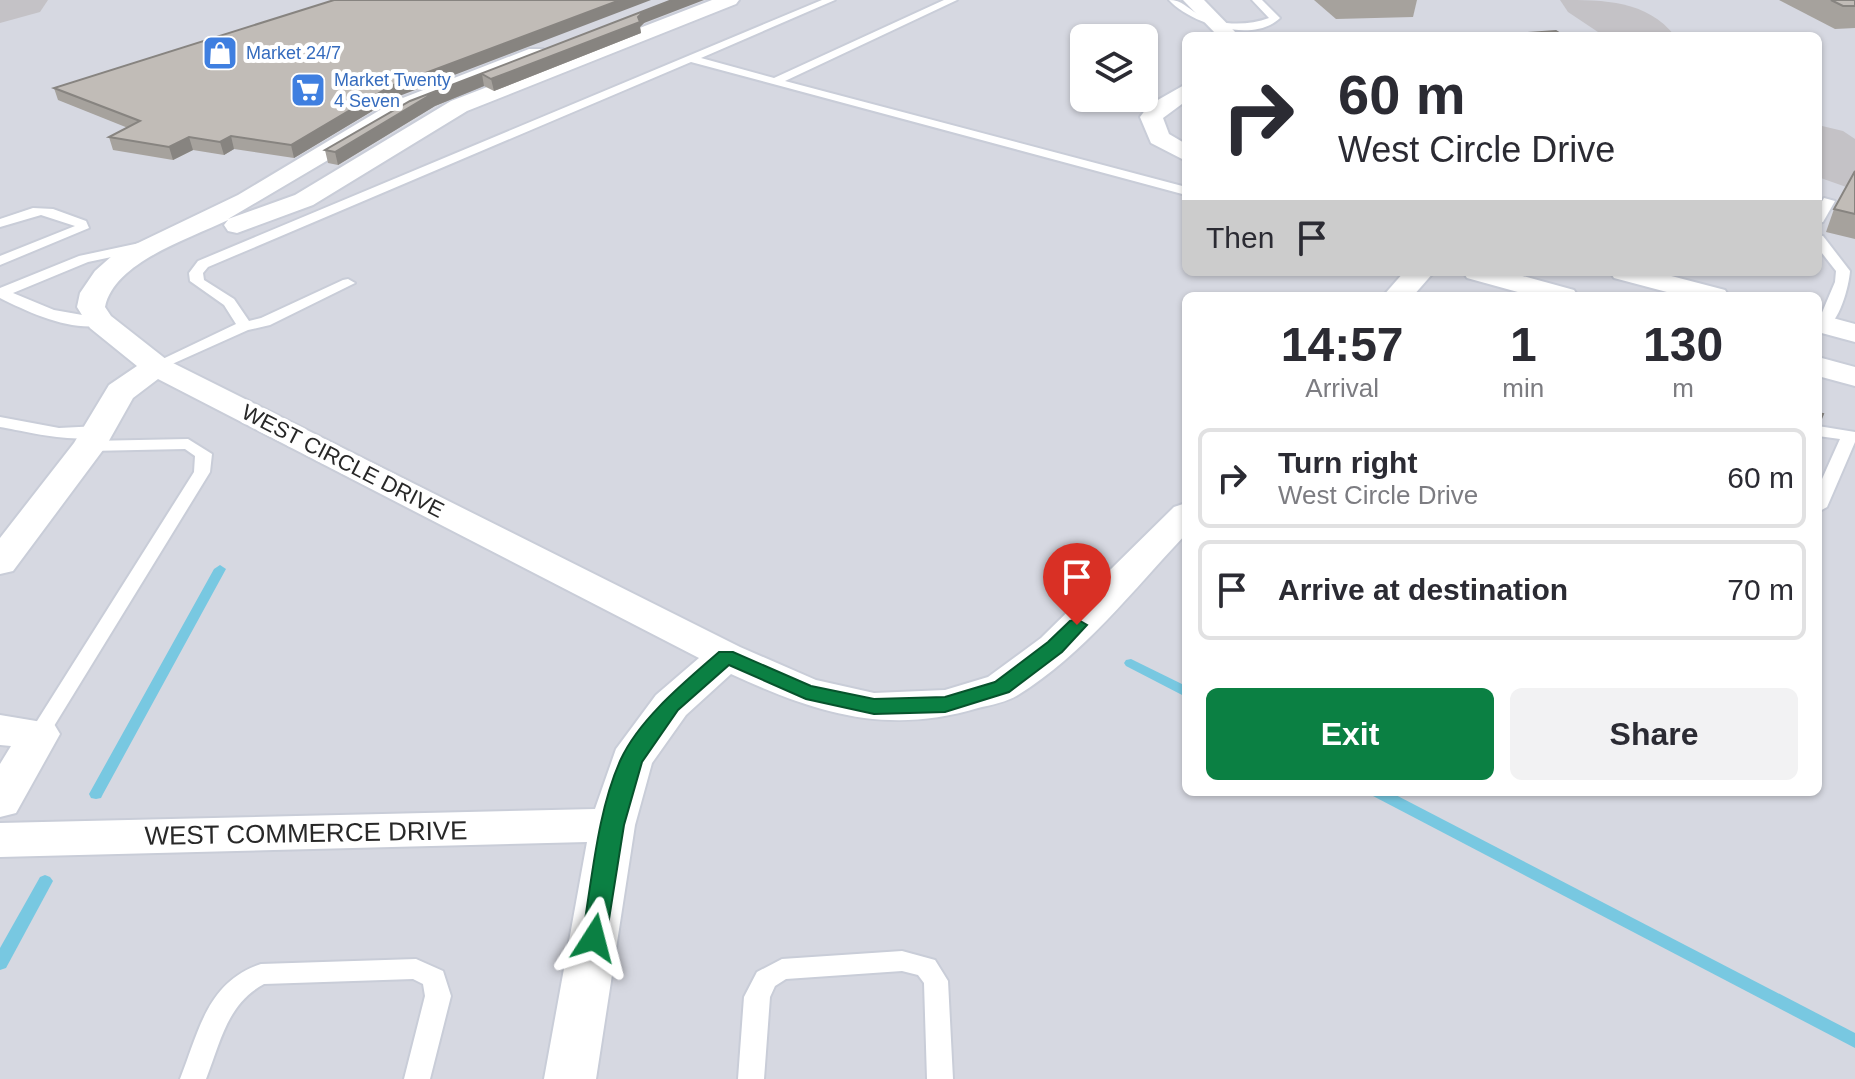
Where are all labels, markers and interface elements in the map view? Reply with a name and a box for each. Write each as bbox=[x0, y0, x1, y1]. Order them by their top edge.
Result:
map controls bbox=[1070, 24, 1158, 112]
button: layers bbox=[1070, 24, 1158, 112]
shop icon: Market 24/7 bbox=[201, 34, 239, 72]
place label: Market 24/7 bbox=[246, 43, 341, 63]
text: 60 m bbox=[1338, 63, 1466, 126]
icon: right bbox=[1206, 64, 1310, 168]
place label: Market Twenty 4 Seven bbox=[334, 70, 451, 111]
supermarket icon: Market Twenty 4 Seven bbox=[289, 71, 327, 109]
text: West Circle Drive bbox=[1338, 129, 1615, 170]
icon: arrive bbox=[1290, 216, 1334, 260]
text: Then bbox=[1206, 221, 1274, 254]
text: 14:57 bbox=[1281, 318, 1404, 371]
text: 1 bbox=[1510, 318, 1537, 371]
text: 130 bbox=[1643, 318, 1723, 371]
text: Arrival bbox=[1305, 373, 1379, 403]
text: min bbox=[1502, 373, 1544, 403]
text: m bbox=[1672, 373, 1694, 403]
street label: WEST CIRCLE DRIVE bbox=[238, 399, 448, 523]
text: Turn right bbox=[1278, 446, 1417, 479]
icon: right bbox=[1210, 456, 1254, 500]
text: 60 m bbox=[1727, 461, 1794, 494]
text: West Circle Drive bbox=[1278, 480, 1478, 510]
pin bbox=[1043, 543, 1111, 625]
icon: arrive bbox=[1055, 555, 1099, 599]
icon: arrive bbox=[1210, 568, 1254, 612]
text: Arrive at destination bbox=[1278, 573, 1568, 606]
text: 70 m bbox=[1727, 573, 1794, 606]
button: Exit bbox=[1206, 688, 1494, 780]
button: Share bbox=[1510, 688, 1798, 780]
street label: WEST COMMERCE DRIVE bbox=[144, 815, 468, 851]
position arrow bbox=[552, 896, 636, 980]

